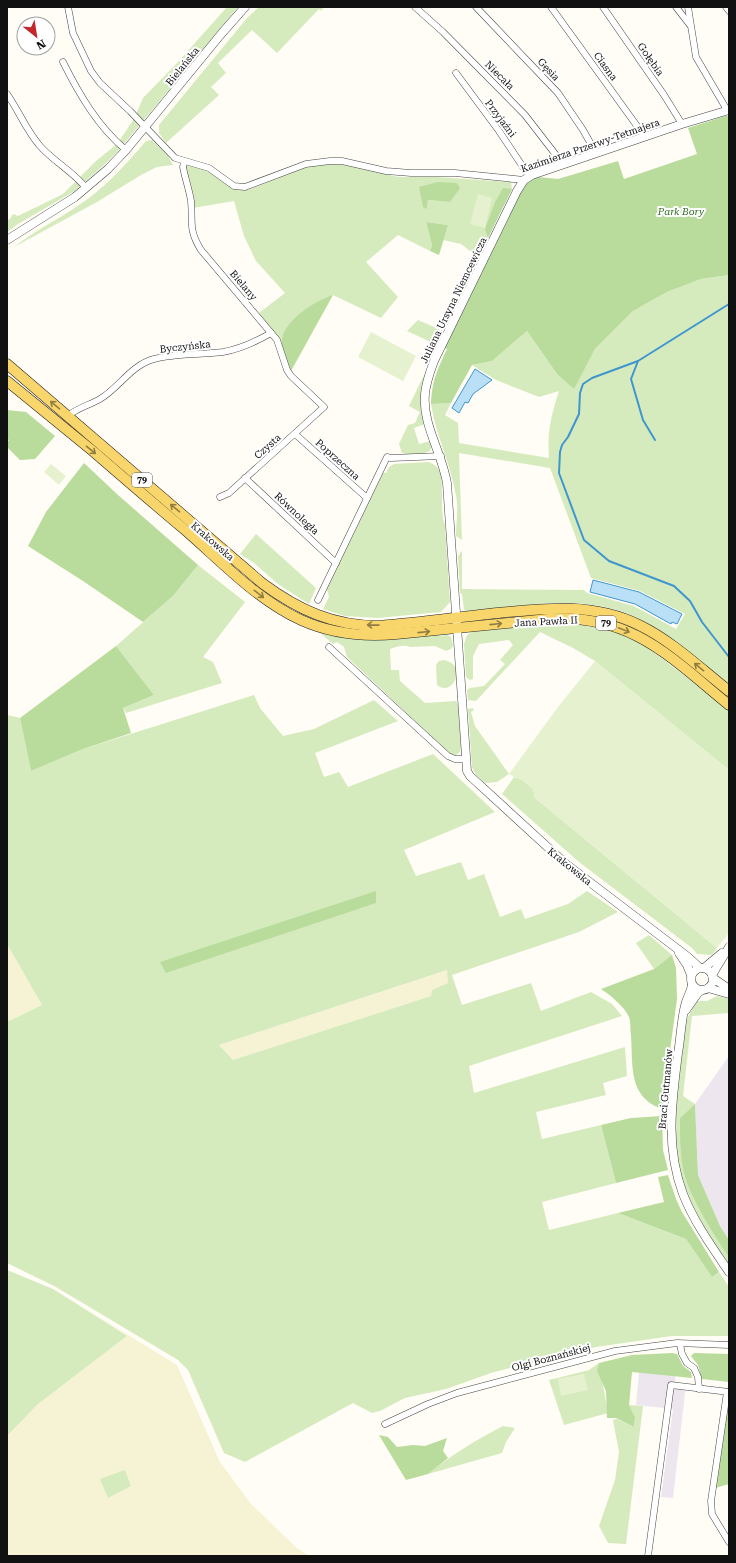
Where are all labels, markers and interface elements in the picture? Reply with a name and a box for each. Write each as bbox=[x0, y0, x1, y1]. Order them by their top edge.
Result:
north arrow bbox=[16, 16, 56, 56]
text: N bbox=[33, 36, 48, 52]
street label: Gołębia bbox=[635, 41, 666, 78]
street label: Bielańska bbox=[164, 44, 202, 88]
street label: Ciasna bbox=[592, 50, 620, 83]
street label: Gęsia bbox=[535, 56, 562, 83]
street label: Niecała bbox=[483, 59, 517, 92]
street label: Przyjaźni bbox=[483, 97, 518, 139]
street label: Kazimierza Przerwy-Tetmajera bbox=[519, 116, 662, 174]
park label: Park Bory bbox=[657, 206, 705, 217]
street label: Juliana Ursyna Niemcewicza bbox=[418, 235, 489, 365]
street label: Bielany bbox=[228, 268, 259, 303]
street label: Byczyńska bbox=[159, 338, 212, 355]
one-way arrow bbox=[50, 401, 60, 410]
street label: Czysta bbox=[252, 431, 283, 461]
street label: Poprzeczna bbox=[313, 437, 362, 482]
one-way arrow bbox=[86, 446, 97, 455]
road number: 79 bbox=[132, 473, 152, 487]
street label: Równoległa bbox=[272, 490, 321, 537]
one-way arrow bbox=[169, 504, 180, 513]
street label: Krakowska bbox=[189, 520, 237, 563]
one-way arrow bbox=[254, 589, 265, 598]
street label: Jana Pawła II bbox=[514, 614, 578, 629]
road number: 79 bbox=[596, 616, 616, 630]
one-way arrow bbox=[489, 620, 502, 628]
one-way arrow bbox=[367, 622, 380, 629]
one-way arrow bbox=[618, 626, 630, 634]
one-way arrow bbox=[417, 628, 430, 635]
one-way arrow bbox=[693, 662, 704, 671]
street label: Krakowska bbox=[546, 845, 594, 888]
street label: Braci Gutmanów bbox=[657, 1048, 675, 1130]
street label: Olgi Boznańskiej bbox=[511, 1342, 592, 1373]

